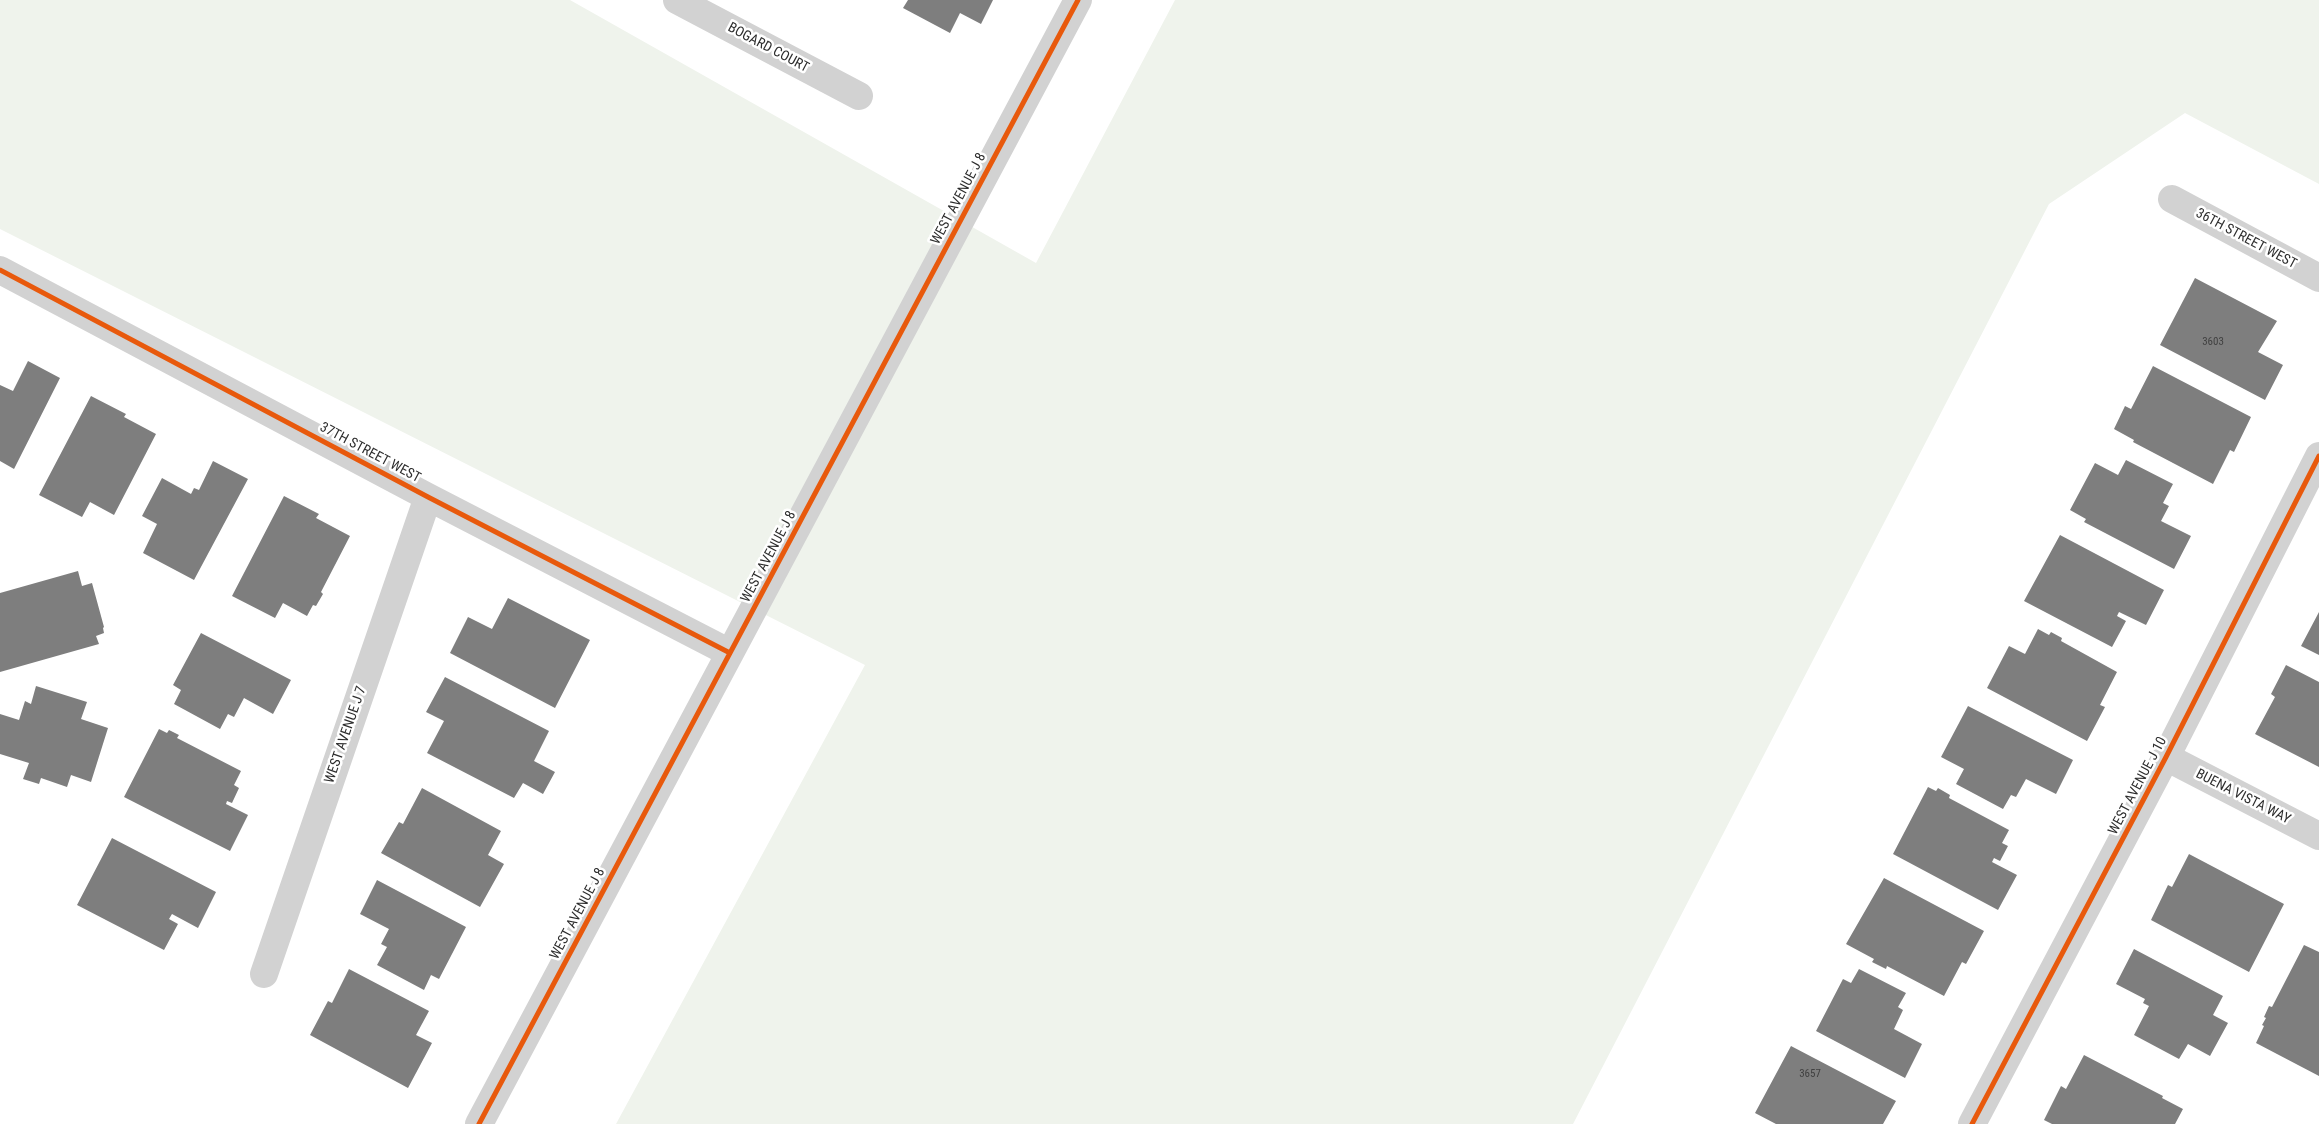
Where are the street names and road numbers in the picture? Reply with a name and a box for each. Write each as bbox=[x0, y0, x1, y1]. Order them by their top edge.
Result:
street label: BOGARD COURT bbox=[725, 20, 811, 76]
street label: WEST AVENUE J 8 bbox=[928, 150, 990, 248]
street label: 36TH STREET WEST bbox=[2193, 205, 2299, 273]
street label: 37TH STREET WEST bbox=[317, 419, 423, 487]
street label: WEST AVENUE J 8 bbox=[738, 508, 800, 606]
street label: WEST AVENUE J 7 bbox=[322, 684, 370, 786]
street label: WEST AVENUE J 10 bbox=[2105, 734, 2171, 838]
street label: BUENA VISTA WAY bbox=[2193, 766, 2293, 828]
street label: WEST AVENUE J 8 bbox=[547, 865, 609, 963]

